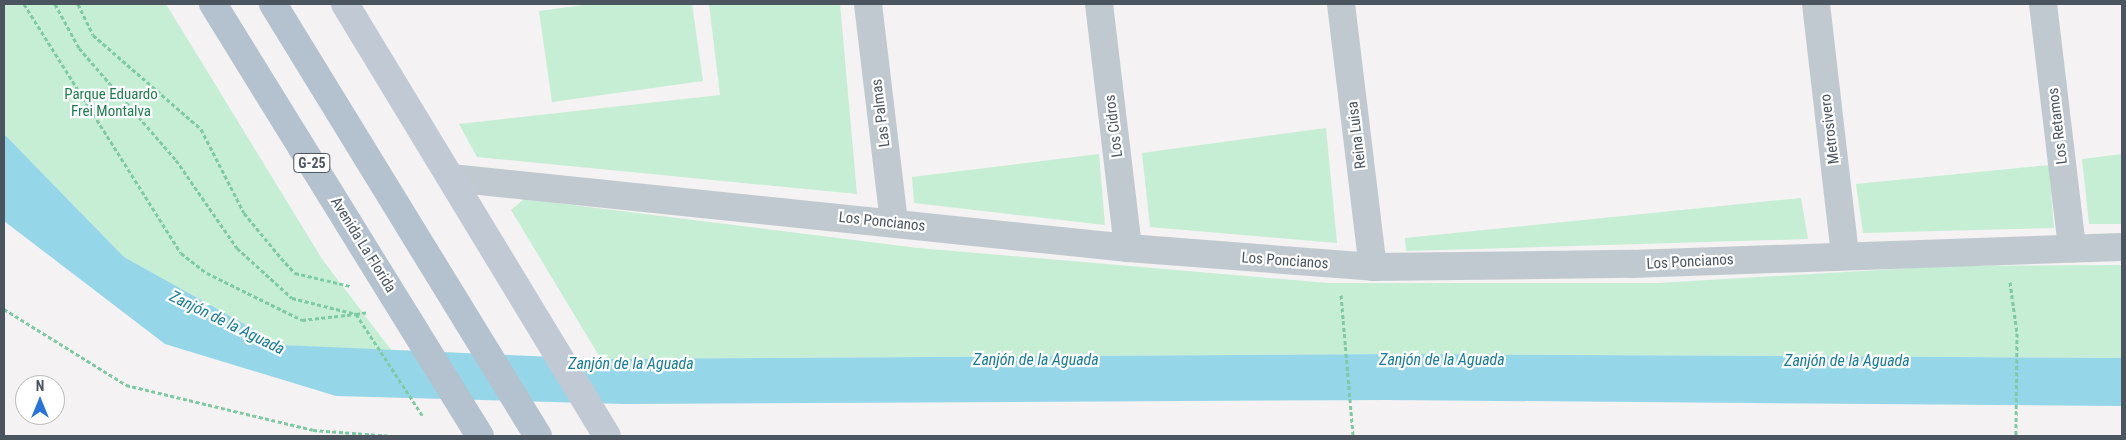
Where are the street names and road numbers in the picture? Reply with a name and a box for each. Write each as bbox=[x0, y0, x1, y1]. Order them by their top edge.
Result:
street label: Las Palmas bbox=[868, 78, 894, 148]
street label: Los Retamos bbox=[2044, 87, 2072, 165]
street label: Metrosivero bbox=[1817, 93, 1843, 165]
street label: Los Cidros bbox=[1101, 94, 1127, 158]
street label: Reina Luisa bbox=[1344, 100, 1370, 170]
road number: G-25 bbox=[293, 152, 331, 174]
street label: Avenida La Florida bbox=[326, 194, 400, 296]
street label: Los Poncianos bbox=[838, 208, 926, 236]
street label: Los Poncianos bbox=[1241, 249, 1329, 273]
street label: Los Poncianos bbox=[1646, 251, 1734, 273]

